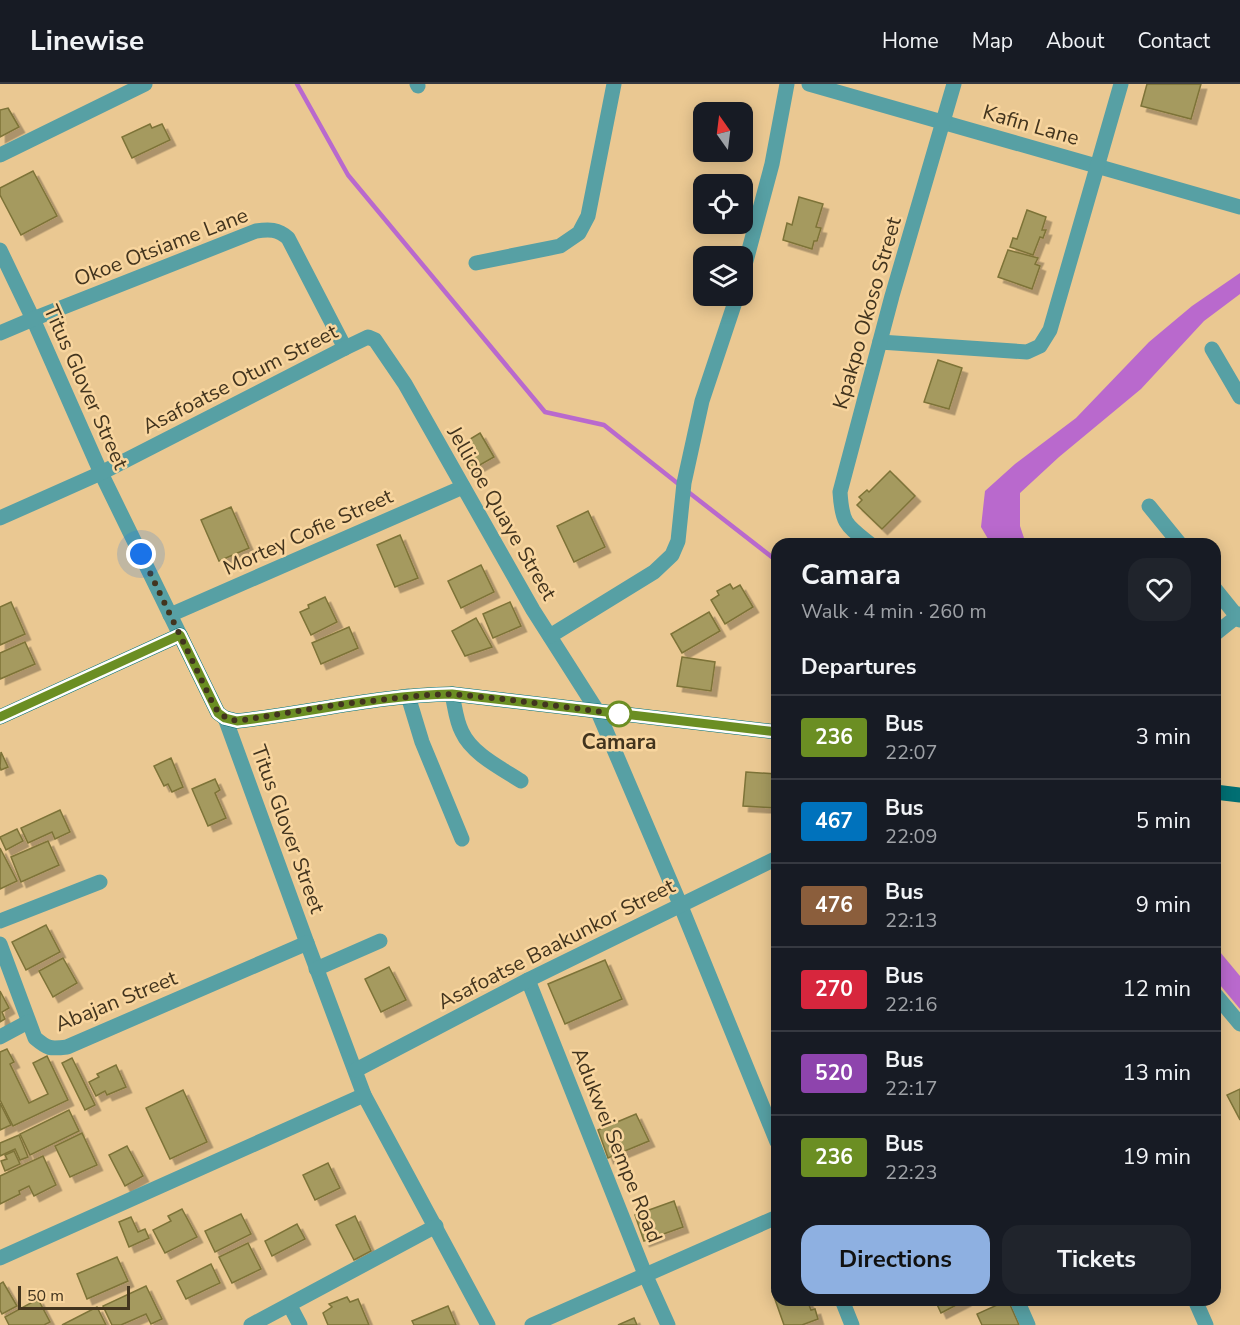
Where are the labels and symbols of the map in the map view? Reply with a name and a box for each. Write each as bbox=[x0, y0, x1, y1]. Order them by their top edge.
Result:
street label: Kafin Lane bbox=[980, 98, 1082, 152]
north arrow bbox=[693, 102, 753, 162]
street label: Okoe Otsiame Lane bbox=[70, 201, 252, 293]
street label: Kpakpo Okoso Street bbox=[826, 213, 908, 412]
street label: Titus Glover Street bbox=[37, 300, 135, 474]
street label: Asafoatse Otum Street bbox=[137, 317, 343, 440]
street label: Jellicoe Quaye Street bbox=[440, 420, 564, 606]
street label: Mortey Cofie Street bbox=[219, 482, 398, 582]
your location bbox=[126, 539, 156, 569]
marker: Camara bbox=[606, 701, 632, 727]
place label: Camara bbox=[582, 728, 656, 756]
street label: Titus Glover Street bbox=[245, 741, 332, 918]
street label: Asafoatse Baakunkor Street bbox=[433, 872, 680, 1016]
street label: Abajan Street bbox=[51, 964, 182, 1038]
street label: Adukwei Sempe Road bbox=[565, 1043, 669, 1247]
scale bar bbox=[18, 1283, 130, 1310]

